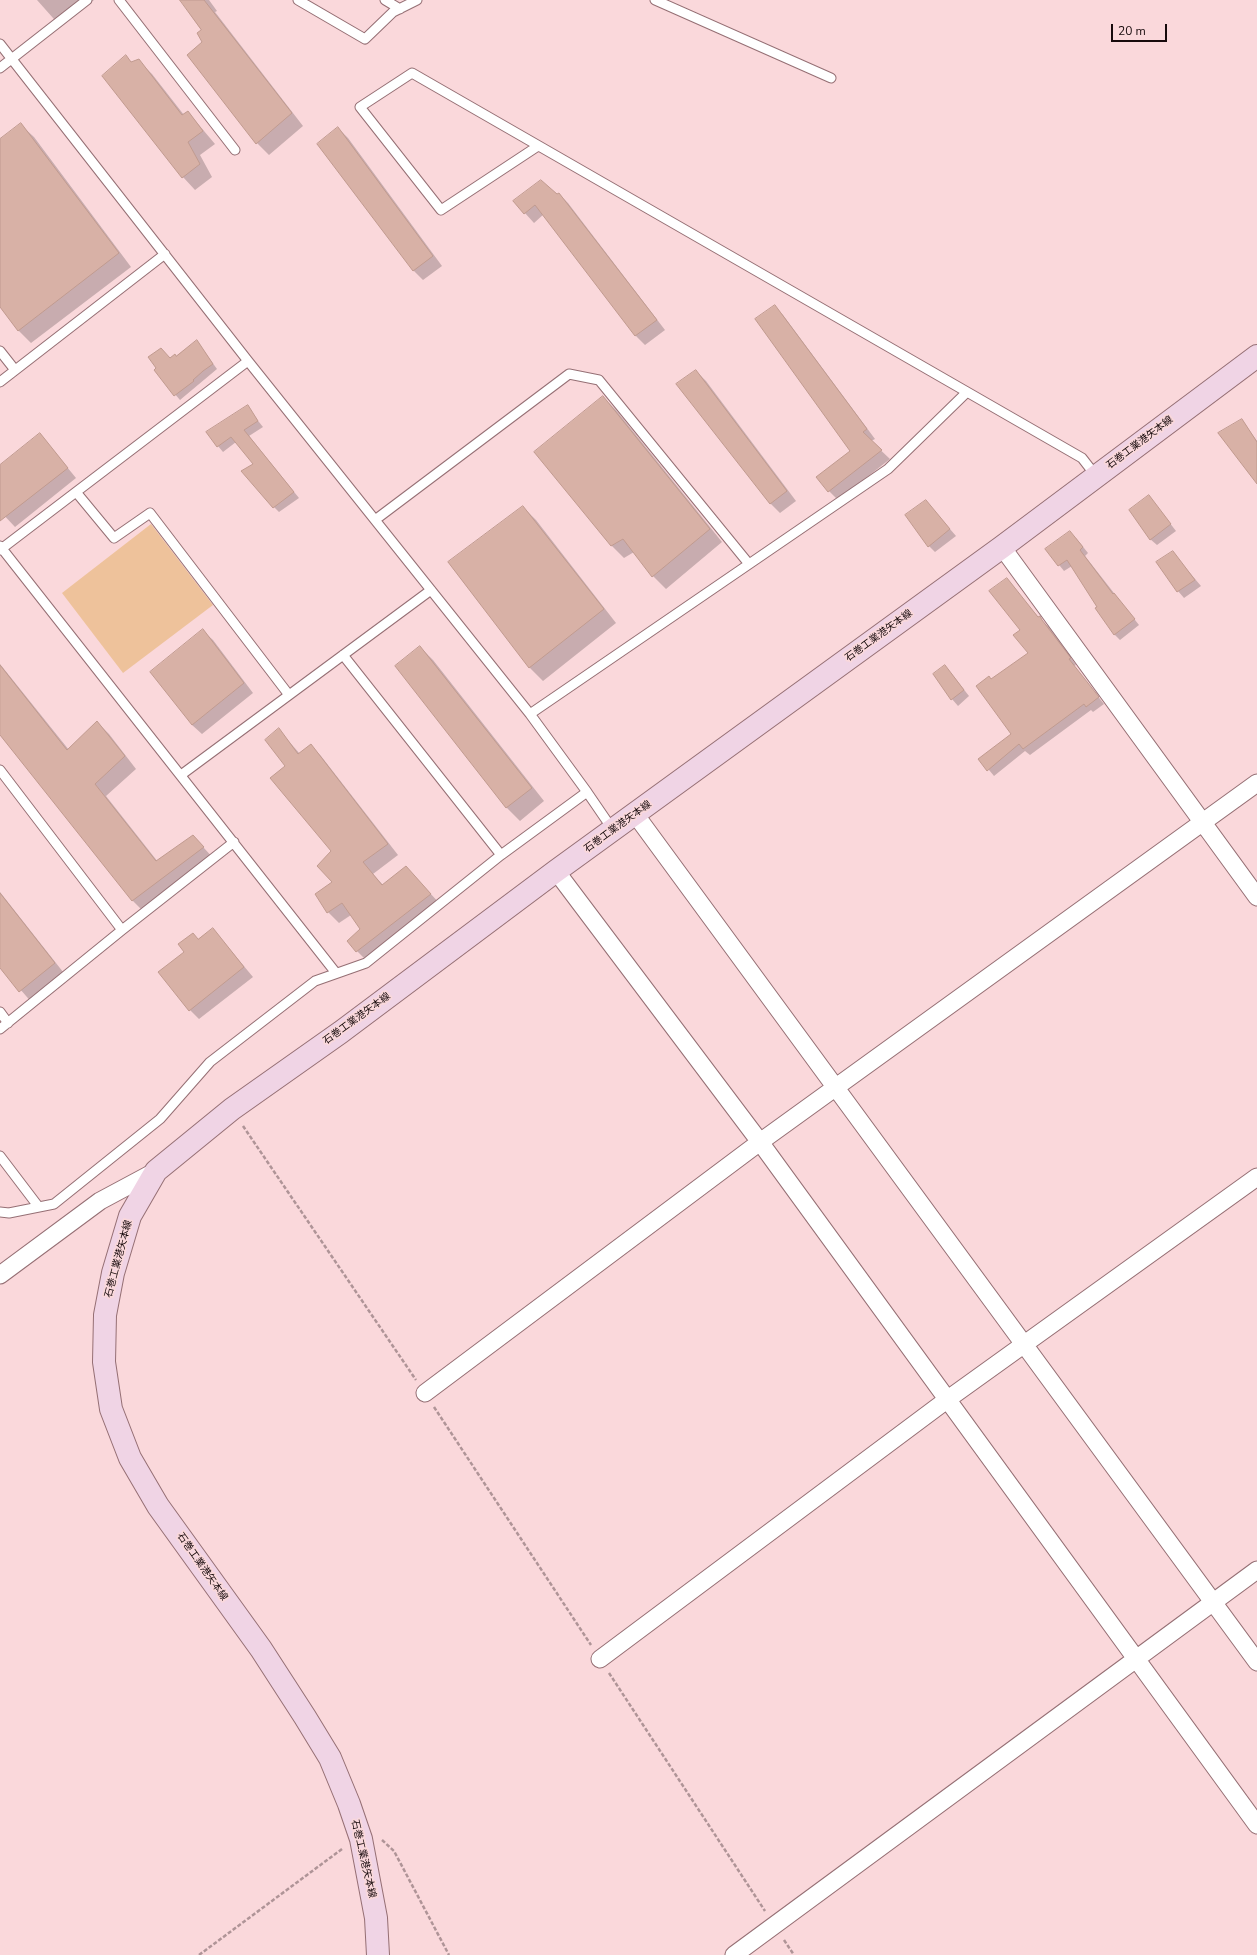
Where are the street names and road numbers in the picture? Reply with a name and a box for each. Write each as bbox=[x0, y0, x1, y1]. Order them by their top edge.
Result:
street label: 石巻工業港矢本線 bbox=[1104, 414, 1176, 472]
street label: 石巻工業港矢本線 bbox=[843, 608, 915, 664]
street label: 石巻工業港矢本線 bbox=[582, 799, 654, 855]
street label: 石巻工業港矢本線 bbox=[321, 991, 393, 1047]
street label: 石巻工業港矢本線 bbox=[103, 1219, 135, 1299]
street label: 石巻工業港矢本線 bbox=[174, 1531, 230, 1603]
street label: 石巻工業港矢本線 bbox=[348, 1819, 378, 1899]

